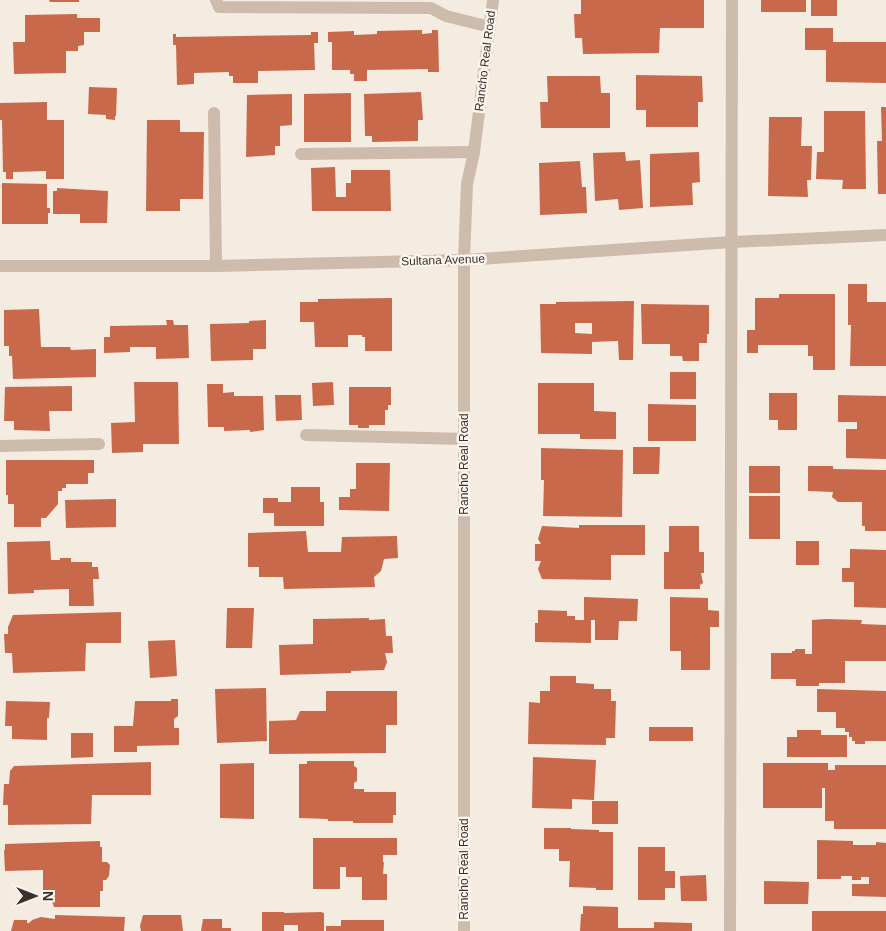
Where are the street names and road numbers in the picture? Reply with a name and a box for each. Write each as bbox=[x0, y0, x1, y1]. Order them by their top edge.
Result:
street label: Rancho Real Road bbox=[472, 10, 498, 112]
street label: Sultana Avenue bbox=[401, 252, 485, 268]
street label: Rancho Real Road bbox=[457, 413, 471, 515]
street label: Rancho Real Road bbox=[457, 818, 471, 920]

